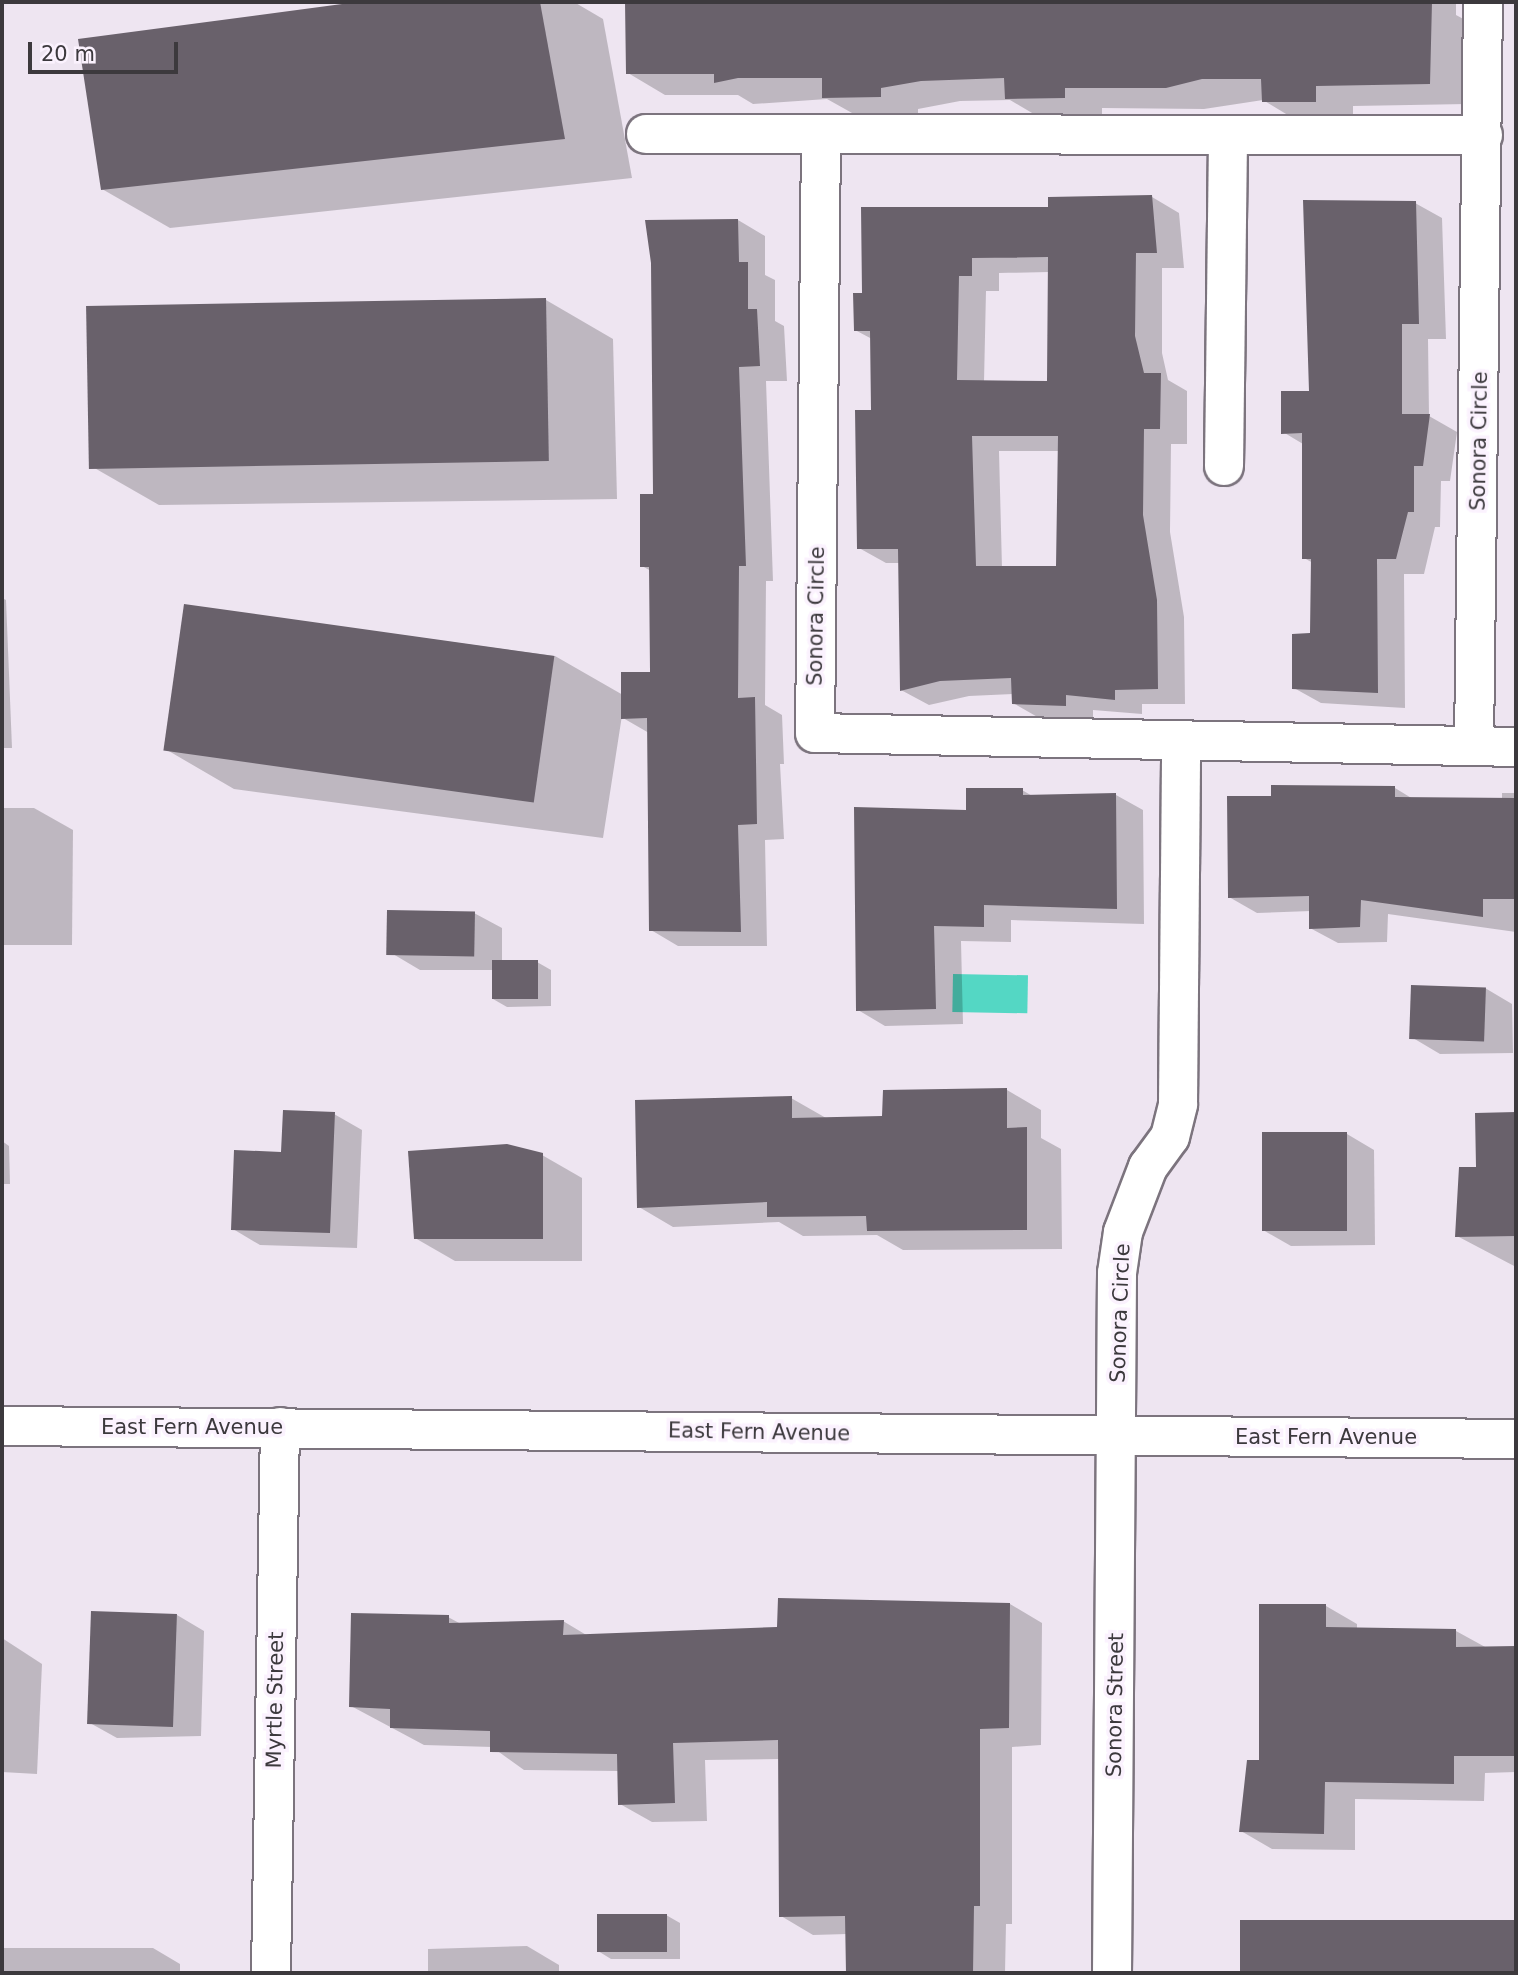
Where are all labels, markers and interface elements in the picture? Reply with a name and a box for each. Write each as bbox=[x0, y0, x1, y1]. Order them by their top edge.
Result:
scale bar bbox=[32, 28, 182, 72]
text: 20 m bbox=[41, 42, 95, 66]
street label: Sonora Circle bbox=[1465, 371, 1493, 511]
street label: Sonora Circle bbox=[802, 546, 830, 686]
street label: Sonora Circle bbox=[1105, 1243, 1135, 1383]
street label: East Fern Avenue bbox=[101, 1414, 283, 1440]
street label: East Fern Avenue bbox=[668, 1418, 850, 1446]
street label: East Fern Avenue bbox=[1235, 1424, 1417, 1450]
street label: Myrtle Street bbox=[261, 1631, 289, 1769]
street label: Sonora Street bbox=[1101, 1633, 1129, 1777]

